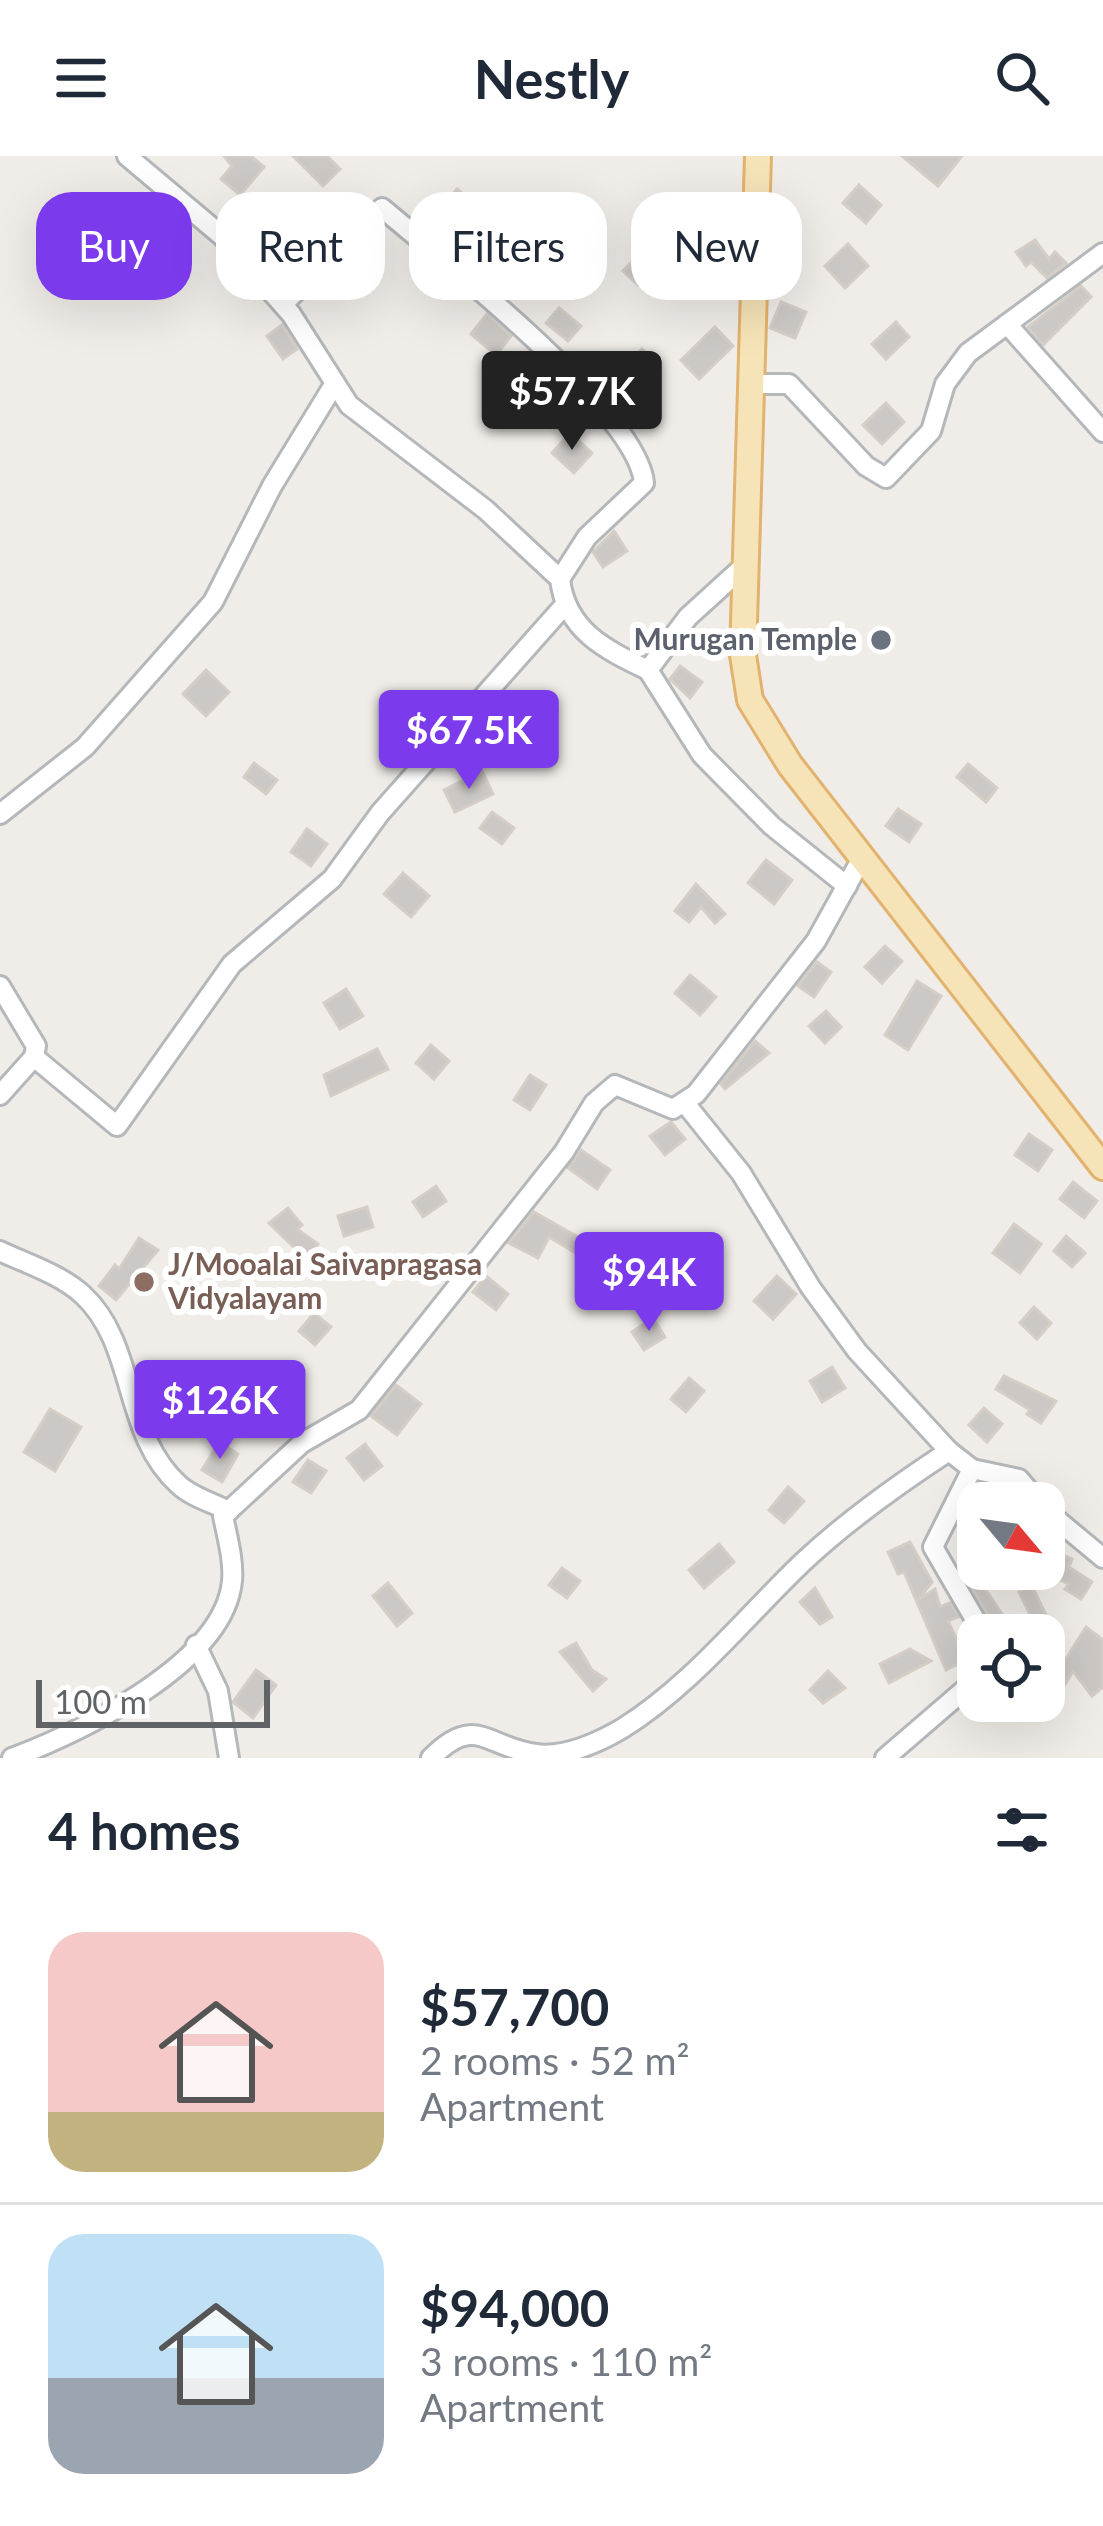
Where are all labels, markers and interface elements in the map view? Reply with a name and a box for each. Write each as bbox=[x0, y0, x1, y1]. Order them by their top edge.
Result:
icon: menu bbox=[48, 45, 114, 111]
icon: search bbox=[989, 45, 1055, 111]
text: Nestly bbox=[474, 46, 629, 111]
chip: Buy bbox=[36, 192, 192, 300]
chip: Rent bbox=[216, 192, 385, 300]
chip: Filters bbox=[409, 192, 607, 300]
chip: New bbox=[631, 192, 802, 300]
pin: $57.7K bbox=[474, 351, 670, 453]
text: $57.7K bbox=[509, 367, 635, 413]
place label: Murugan Temple bbox=[633, 620, 857, 656]
marker: Murugan Temple bbox=[868, 627, 894, 653]
pin: $67.5K bbox=[371, 690, 567, 792]
text: $67.5K bbox=[406, 706, 532, 752]
pin: $94K bbox=[578, 1232, 720, 1334]
place label: J/Mooalai Saivapragasa Vidyalayam bbox=[167, 1245, 482, 1315]
text: $94K bbox=[602, 1248, 696, 1294]
marker: J/Mooalai Saivapragasa Vidyalayam bbox=[131, 1269, 157, 1295]
pin: $126K bbox=[136, 1360, 304, 1462]
text: $126K bbox=[161, 1376, 279, 1422]
north arrow bbox=[957, 1482, 1065, 1590]
map controls bbox=[957, 1482, 1065, 1722]
button: locate bbox=[957, 1614, 1065, 1722]
scale bar bbox=[36, 1674, 270, 1727]
text: 100 m bbox=[54, 1681, 147, 1721]
icon: filters bbox=[989, 1797, 1055, 1863]
text: 4 homes bbox=[48, 1800, 240, 1861]
text: $57,700 bbox=[420, 1976, 609, 2037]
icon: home bbox=[144, 1980, 288, 2124]
text: 2 rooms · 52 m² bbox=[420, 2037, 690, 2083]
text: Apartment bbox=[420, 2083, 604, 2129]
text: $94,000 bbox=[420, 2277, 609, 2338]
icon: home bbox=[144, 2282, 288, 2426]
text: 3 rooms · 110 m² bbox=[420, 2338, 712, 2384]
text: Apartment bbox=[420, 2384, 604, 2430]

